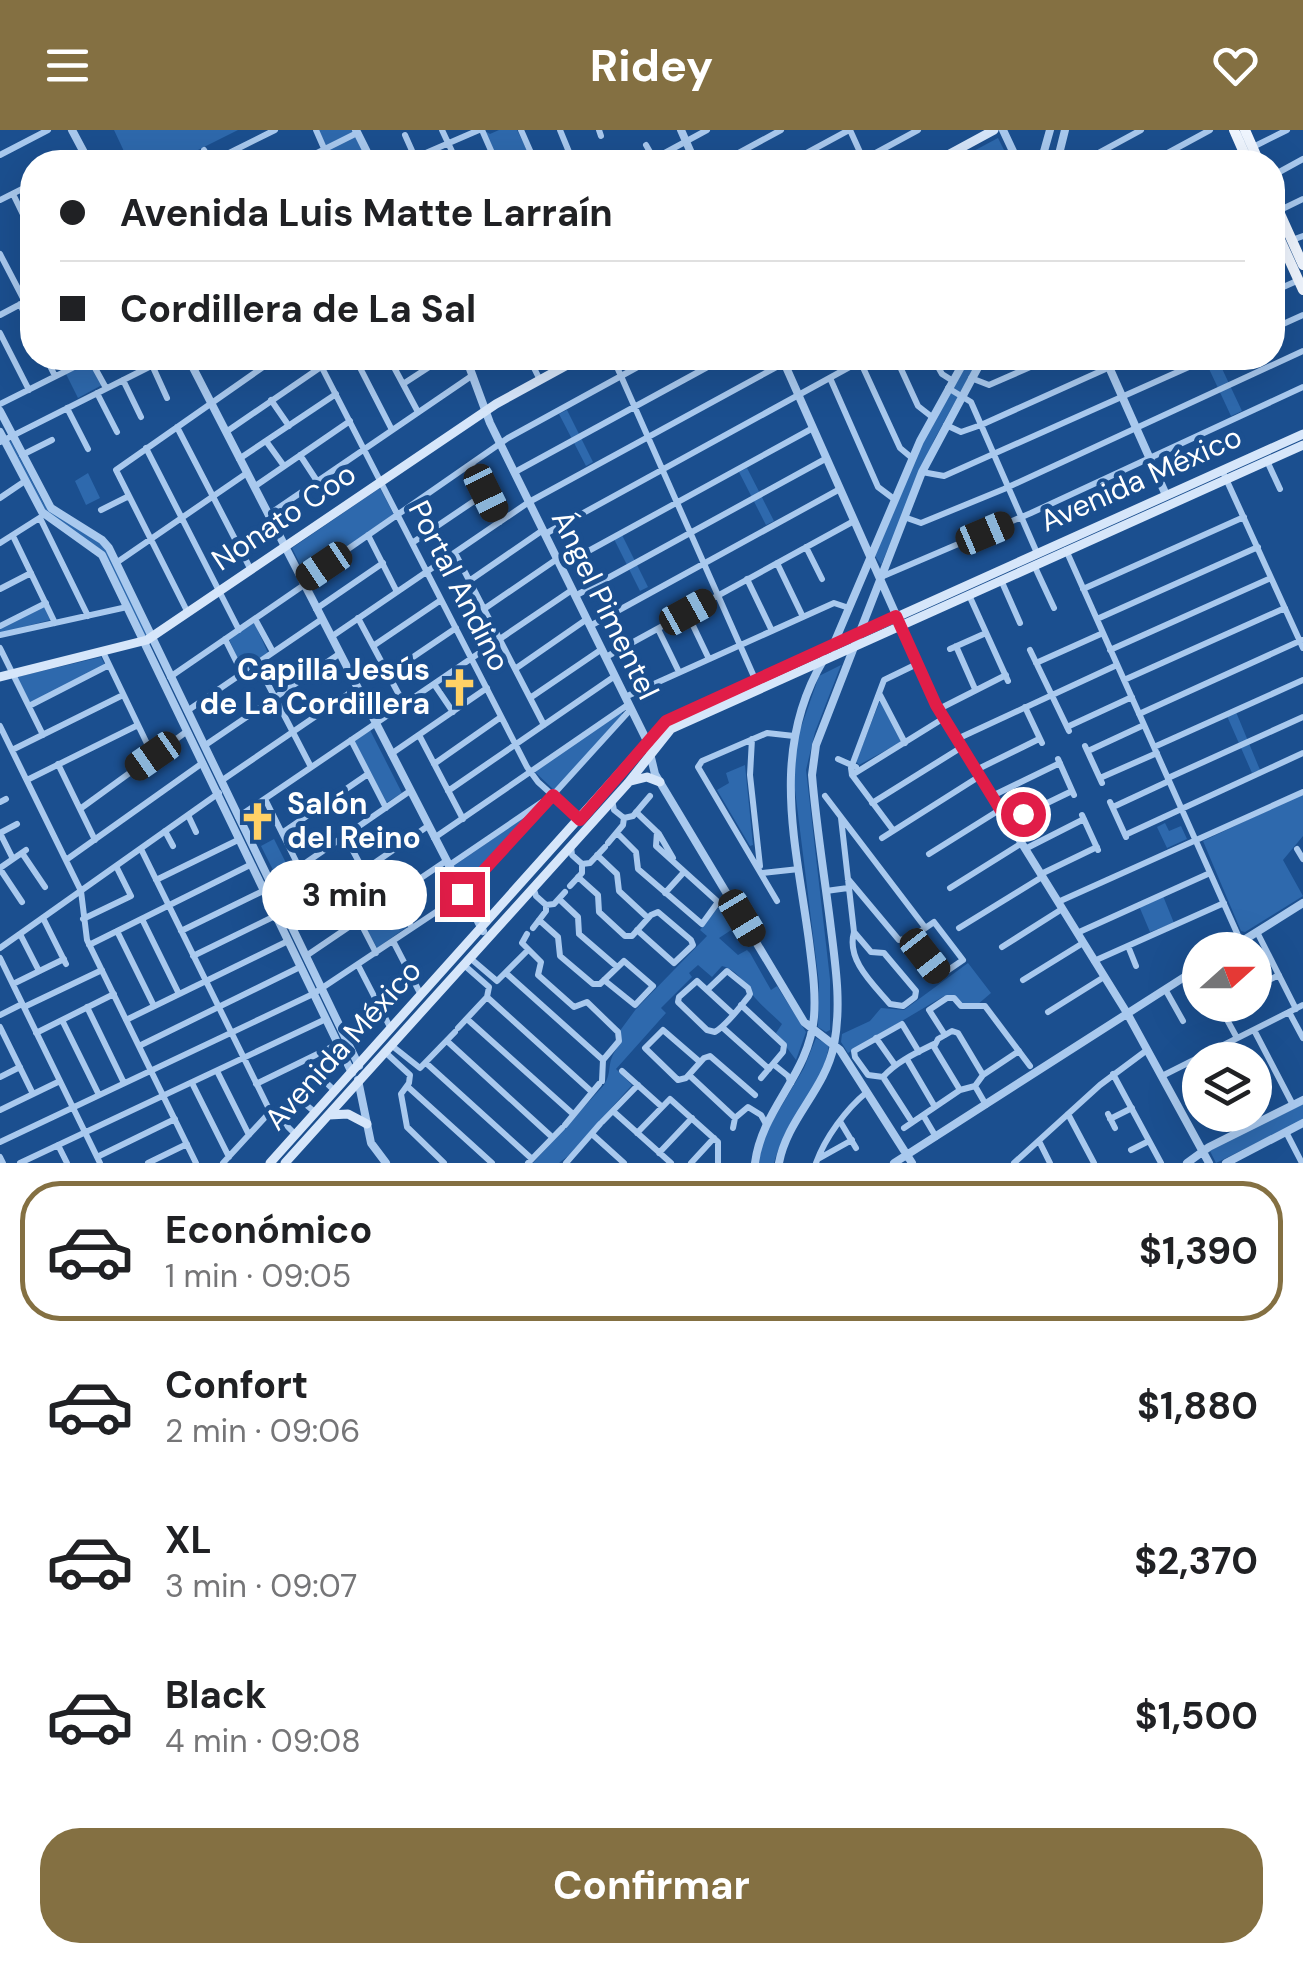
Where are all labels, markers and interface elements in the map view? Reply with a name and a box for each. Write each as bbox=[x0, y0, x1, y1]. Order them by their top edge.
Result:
text: Ridey bbox=[590, 36, 713, 95]
icon: menu bbox=[40, 38, 95, 93]
icon: heart bbox=[1208, 38, 1263, 93]
text: Avenida Luis Matte Larraín bbox=[120, 188, 613, 238]
text: Cordillera de La Sal bbox=[120, 284, 476, 334]
street label: Avenida México bbox=[1034, 417, 1248, 540]
street label: Nonato Coo bbox=[204, 454, 363, 579]
car bbox=[459, 459, 513, 527]
street label: Portal Andino bbox=[400, 494, 519, 678]
street label: Ángel Pimentel bbox=[543, 504, 668, 706]
car bbox=[952, 507, 1018, 559]
car bbox=[291, 537, 357, 595]
car bbox=[654, 584, 722, 640]
place label: Capilla Jesús de La Cordillera bbox=[200, 650, 430, 723]
church icon: Capilla Jesús de La Cordillera bbox=[439, 666, 481, 708]
car bbox=[120, 727, 186, 785]
place label: Salón del Reino bbox=[287, 784, 421, 857]
route start bbox=[1001, 792, 1046, 837]
church icon: Salón del Reino bbox=[236, 800, 278, 842]
callout: 3 min bbox=[262, 859, 427, 929]
route end bbox=[440, 872, 485, 917]
text: 3 min bbox=[302, 874, 387, 916]
car bbox=[714, 885, 770, 951]
car bbox=[895, 923, 955, 989]
north arrow bbox=[1182, 932, 1272, 1022]
map controls bbox=[1182, 932, 1272, 1132]
street label: Avenida México bbox=[256, 951, 430, 1138]
button: layers bbox=[1182, 1042, 1272, 1132]
text: Económico bbox=[165, 1205, 372, 1255]
icon: car bbox=[45, 1206, 135, 1296]
text: $1,390 bbox=[1139, 1226, 1258, 1276]
text: 1 min · 09:05 bbox=[165, 1255, 351, 1297]
text: Confort bbox=[165, 1360, 308, 1410]
icon: car bbox=[45, 1361, 135, 1451]
text: $1,880 bbox=[1137, 1381, 1258, 1431]
text: 2 min · 09:06 bbox=[165, 1410, 360, 1452]
text: XL bbox=[165, 1515, 212, 1565]
icon: car bbox=[45, 1516, 135, 1606]
text: $2,370 bbox=[1134, 1536, 1258, 1586]
text: 3 min · 09:07 bbox=[165, 1565, 357, 1607]
text: Black bbox=[165, 1670, 267, 1720]
icon: car bbox=[45, 1671, 135, 1761]
text: $1,500 bbox=[1135, 1691, 1258, 1741]
text: 4 min · 09:08 bbox=[165, 1720, 361, 1762]
button: Confirmar bbox=[40, 1828, 1263, 1943]

